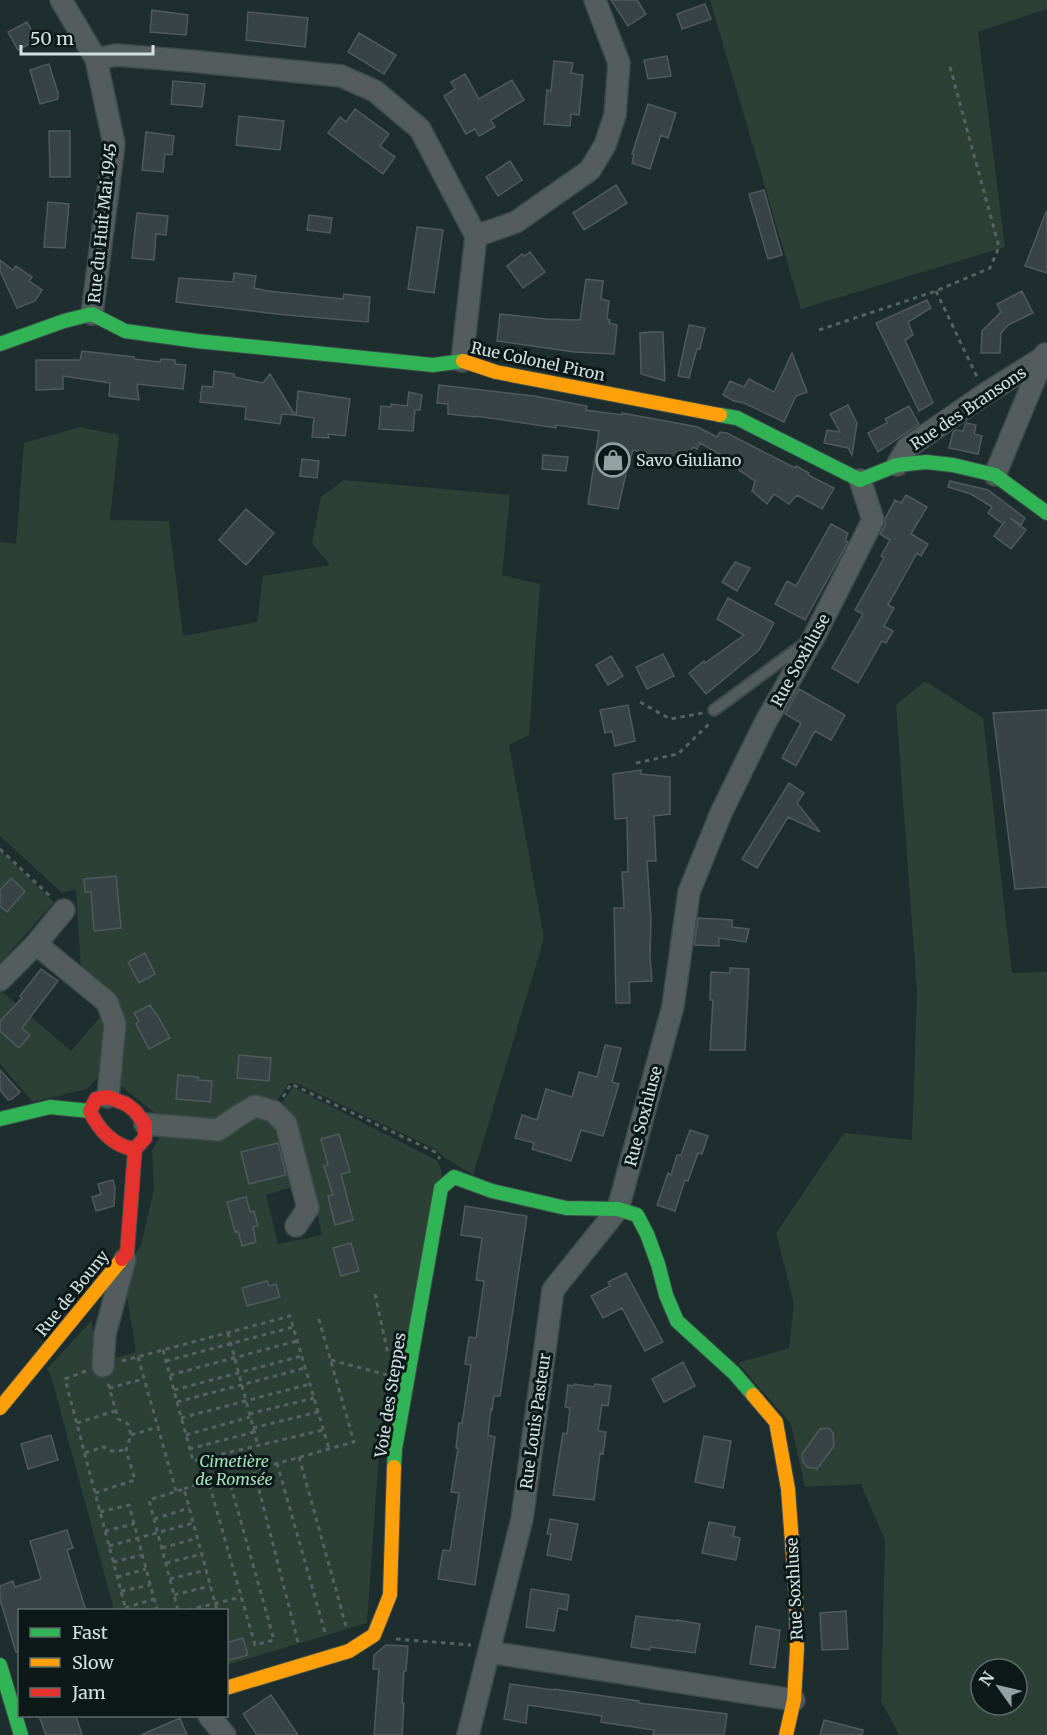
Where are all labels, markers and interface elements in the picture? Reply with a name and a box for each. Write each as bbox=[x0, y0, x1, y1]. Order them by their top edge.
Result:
scale bar bbox=[21, 18, 153, 56]
text: 50 m bbox=[30, 27, 74, 50]
street label: Rue du Huit Mai 1945 bbox=[84, 142, 120, 304]
street label: Rue Colonel Piron bbox=[469, 337, 607, 385]
street label: Rue des Bransons bbox=[906, 362, 1030, 454]
shop icon: Savo Giuliano bbox=[595, 442, 631, 478]
place label: Savo Giuliano bbox=[636, 450, 741, 470]
street label: Rue Soxhluse bbox=[766, 610, 834, 710]
street label: Rue Soxhluse bbox=[620, 1064, 666, 1168]
street label: Rue de Bouny bbox=[31, 1245, 113, 1340]
street label: Voie des Steppes bbox=[370, 1331, 410, 1460]
street label: Rue Louis Pasteur bbox=[516, 1352, 554, 1490]
park label: Cimetière de Romsée bbox=[195, 1451, 273, 1489]
street label: Rue Soxhluse bbox=[781, 1537, 807, 1641]
legend bbox=[18, 1609, 228, 1717]
text: Fast bbox=[72, 1621, 108, 1644]
text: Slow bbox=[72, 1651, 115, 1674]
north arrow bbox=[969, 1657, 1029, 1717]
text: N bbox=[975, 1667, 999, 1689]
text: Jam bbox=[71, 1681, 106, 1704]

